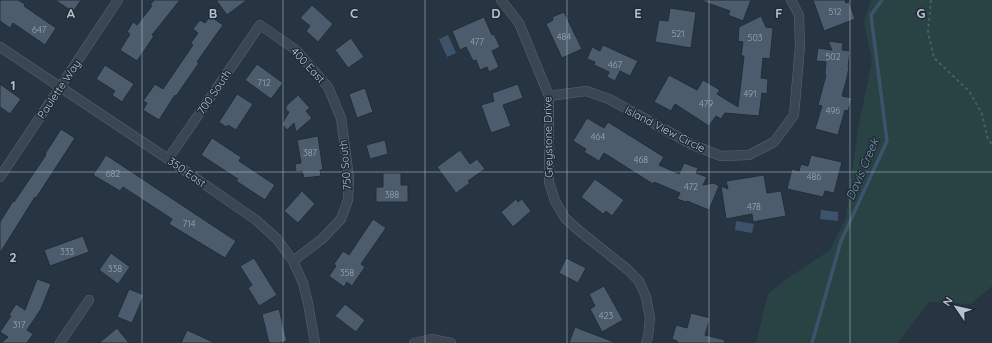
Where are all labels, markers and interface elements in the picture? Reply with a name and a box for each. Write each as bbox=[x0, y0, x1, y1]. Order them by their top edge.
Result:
text: A bbox=[67, 5, 76, 21]
text: B bbox=[209, 5, 217, 21]
text: C bbox=[350, 5, 358, 21]
text: D bbox=[491, 5, 501, 21]
text: E bbox=[634, 5, 642, 21]
text: F bbox=[775, 5, 783, 21]
text: G bbox=[916, 5, 926, 21]
house number: 512 bbox=[828, 6, 842, 17]
house number: 647 bbox=[32, 24, 46, 35]
house number: 521 bbox=[671, 28, 685, 39]
house number: 484 bbox=[557, 31, 571, 42]
house number: 503 bbox=[748, 32, 763, 43]
house number: 477 bbox=[470, 36, 484, 47]
street label: 400 East bbox=[288, 44, 328, 86]
house number: 502 bbox=[825, 51, 841, 62]
street label: Paulette Way bbox=[34, 57, 84, 121]
house number: 467 bbox=[608, 59, 622, 70]
street label: 700 South bbox=[194, 67, 234, 117]
text: 1 bbox=[10, 77, 16, 93]
house number: 712 bbox=[257, 77, 271, 88]
house number: 491 bbox=[744, 88, 756, 99]
street label: Greystone Drive bbox=[540, 96, 556, 178]
house number: 479 bbox=[699, 98, 713, 109]
street label: Island View Circle bbox=[623, 103, 707, 155]
house number: 496 bbox=[826, 105, 840, 116]
house number: 464 bbox=[591, 131, 605, 142]
water label: Davis Creek bbox=[842, 134, 882, 202]
street label: 750 South bbox=[336, 139, 354, 191]
house number: 387 bbox=[303, 147, 317, 158]
street label: 350 East bbox=[165, 154, 209, 190]
house number: 468 bbox=[634, 154, 648, 165]
house number: 682 bbox=[106, 168, 120, 179]
house number: 486 bbox=[807, 171, 821, 182]
house number: 472 bbox=[684, 181, 698, 192]
house number: 388 bbox=[385, 189, 399, 200]
house number: 478 bbox=[747, 201, 761, 212]
house number: 714 bbox=[183, 218, 196, 229]
house number: 333 bbox=[60, 246, 74, 257]
text: 2 bbox=[9, 249, 17, 265]
house number: 338 bbox=[108, 263, 122, 274]
house number: 358 bbox=[340, 267, 354, 278]
north arrow bbox=[936, 287, 976, 327]
text: N bbox=[940, 294, 956, 309]
house number: 423 bbox=[599, 310, 614, 321]
house number: 317 bbox=[13, 319, 26, 330]

